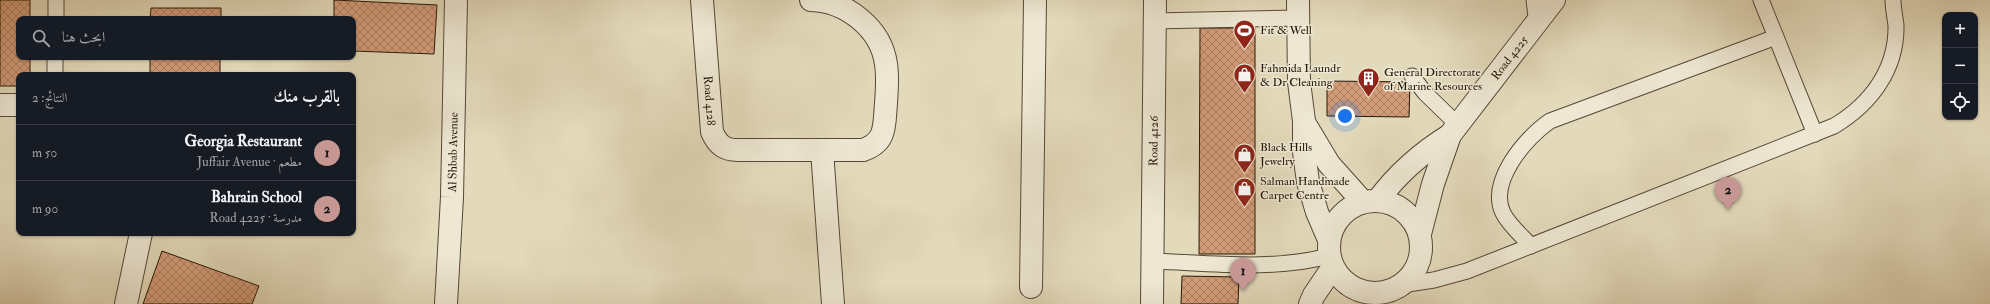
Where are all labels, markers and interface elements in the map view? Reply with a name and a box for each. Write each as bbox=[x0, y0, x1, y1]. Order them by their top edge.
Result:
map controls bbox=[1942, 12, 1978, 120]
button: + bbox=[1942, 12, 1978, 48]
search box bbox=[16, 16, 356, 60]
sports icon: Fit & Well bbox=[1232, 17, 1258, 50]
place label: Fit & Well bbox=[1260, 23, 1312, 38]
icon: search bbox=[30, 27, 52, 49]
text: ابحث هنا bbox=[62, 28, 105, 47]
street label: Road 4225 bbox=[1488, 33, 1532, 83]
button: − bbox=[1942, 48, 1978, 84]
place label: Fahmida Laundr & Dr Cleaning bbox=[1260, 61, 1341, 90]
shop icon: Fahmida Laundr & Dr Cleaning bbox=[1232, 62, 1258, 95]
place label: General Directorate of Marine Resources bbox=[1384, 65, 1482, 94]
building icon: General Directorate of Marine Resources bbox=[1355, 66, 1381, 99]
street label: Road 4128 bbox=[700, 75, 719, 127]
button: locate bbox=[1942, 84, 1978, 120]
text: بالقرب منك bbox=[274, 86, 340, 107]
text: النتائج: 2 bbox=[32, 90, 67, 106]
your location bbox=[1335, 106, 1355, 126]
street label: Al Shbab Avenue bbox=[445, 112, 462, 193]
street label: Road 4126 bbox=[1146, 115, 1162, 166]
text: Georgia Restaurant bbox=[185, 132, 302, 151]
place label: Black Hills Jewelry bbox=[1259, 140, 1312, 169]
shop icon: Black Hills Jewelry bbox=[1231, 141, 1257, 174]
text: 50 m bbox=[32, 145, 57, 161]
text: 1 bbox=[325, 145, 329, 161]
text: مطعم · Juffair Avenue bbox=[197, 154, 302, 170]
place label: Salman Handmade Carpet Centre bbox=[1260, 174, 1350, 203]
shop icon: Salman Handmade Carpet Centre bbox=[1231, 175, 1257, 208]
pin: 2 bbox=[1715, 177, 1741, 210]
text: Bahrain School bbox=[211, 188, 302, 207]
text: 90 m bbox=[32, 201, 58, 217]
text: 2 bbox=[324, 201, 330, 217]
text: مدرسة · Road 4225 bbox=[210, 210, 302, 226]
pin: 1 bbox=[1230, 258, 1256, 291]

